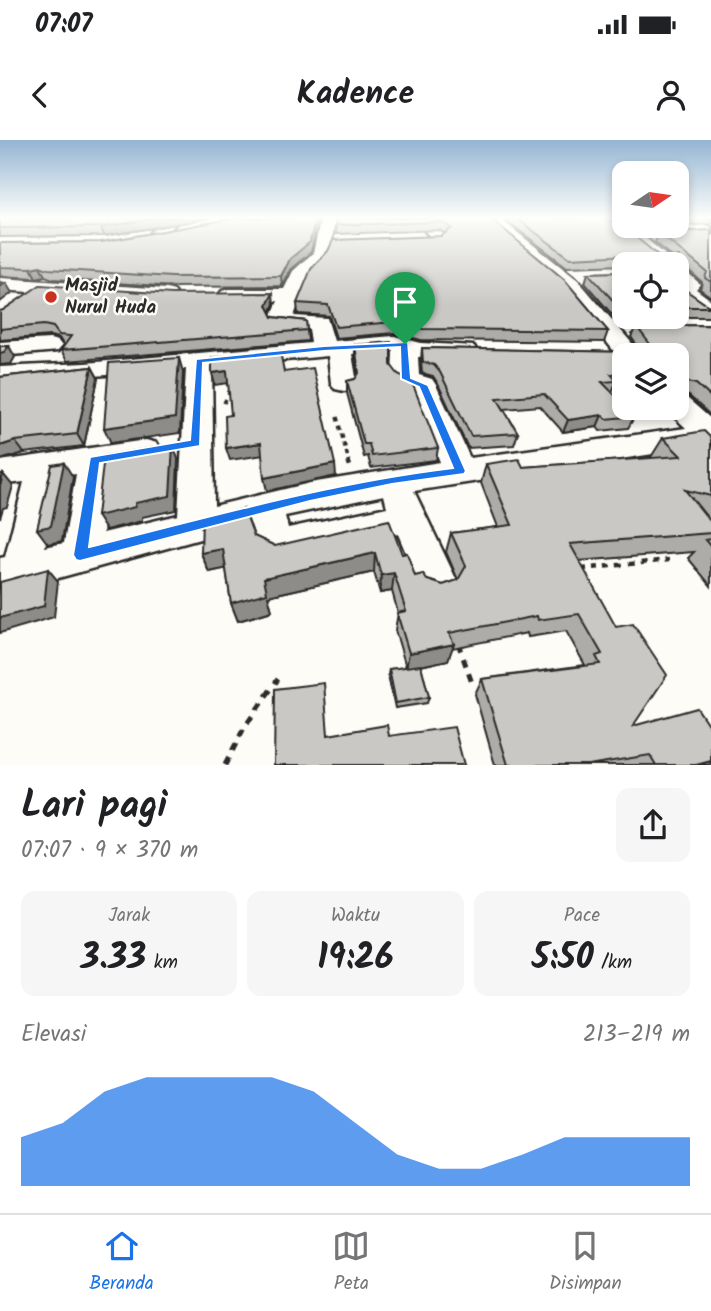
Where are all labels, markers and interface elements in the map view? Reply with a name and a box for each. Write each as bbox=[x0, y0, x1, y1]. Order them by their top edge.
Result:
text: 07:07 bbox=[35, 4, 93, 46]
text: Kadence bbox=[297, 69, 414, 120]
icon: back bbox=[21, 76, 59, 114]
icon: person bbox=[652, 76, 690, 114]
north arrow bbox=[612, 161, 690, 238]
map controls bbox=[612, 161, 689, 420]
button: locate bbox=[612, 252, 689, 329]
place label: Masjid Nurul Huda bbox=[65, 271, 157, 323]
pin bbox=[375, 272, 435, 344]
icon: arrive bbox=[386, 283, 424, 321]
marker: Masjid Nurul Huda bbox=[43, 289, 59, 305]
button: layers bbox=[612, 343, 689, 420]
text: Lari pagi bbox=[21, 777, 167, 837]
button: share bbox=[616, 788, 690, 862]
text: 07:07 · 9 × 370 m bbox=[21, 833, 198, 869]
text: Jarak bbox=[108, 901, 150, 931]
text: Waktu bbox=[331, 901, 380, 931]
text: Pace bbox=[564, 901, 600, 931]
text: 3.33 bbox=[80, 931, 146, 987]
text: 19:26 bbox=[317, 931, 394, 987]
text: 5:50 bbox=[532, 931, 594, 987]
text: km bbox=[146, 948, 178, 978]
text: /km bbox=[594, 948, 632, 978]
text: Elevasi bbox=[21, 1017, 86, 1053]
text: 213–219 m bbox=[583, 1017, 690, 1053]
tab: Beranda bbox=[89, 1227, 154, 1299]
tab: Peta bbox=[332, 1227, 370, 1299]
tab: Disimpan bbox=[549, 1227, 622, 1299]

